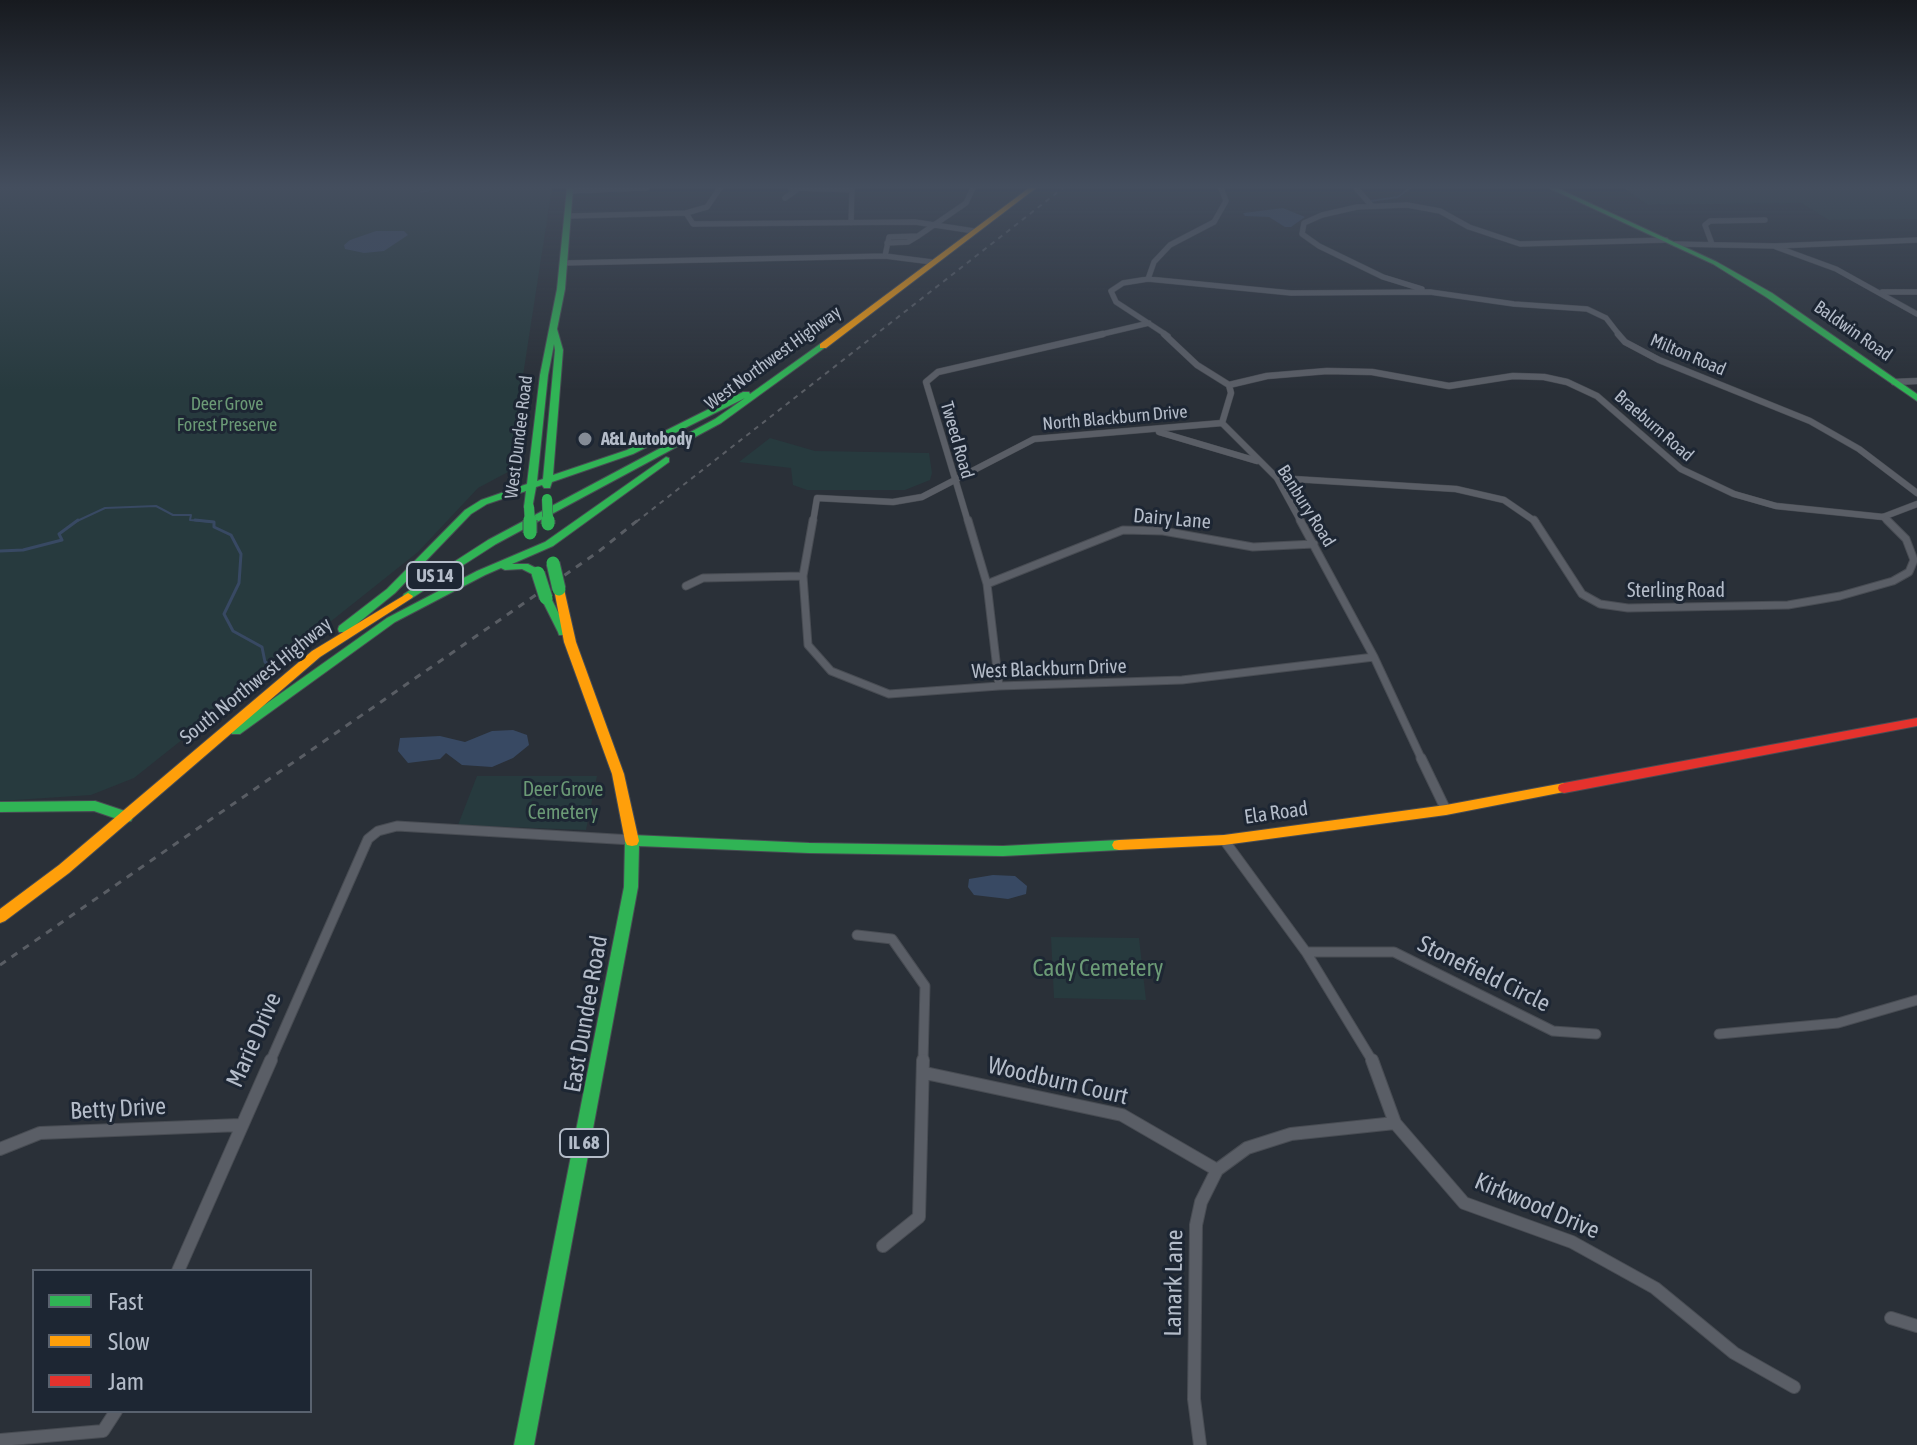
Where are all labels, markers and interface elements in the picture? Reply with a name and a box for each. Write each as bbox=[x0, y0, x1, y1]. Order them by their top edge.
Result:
street label: Baldwin Road bbox=[1810, 296, 1896, 366]
street label: West Northwest Highway bbox=[701, 301, 845, 415]
street label: Milton Road bbox=[1647, 329, 1729, 381]
street label: West Dundee Road bbox=[501, 374, 537, 500]
street label: Braeburn Road bbox=[1610, 386, 1698, 466]
park label: Deer Grove Forest Preserve bbox=[177, 393, 277, 436]
street label: Tweed Road bbox=[936, 399, 978, 481]
street label: North Blackburn Drive bbox=[1042, 401, 1188, 435]
place label: A&L Autobody bbox=[601, 428, 693, 450]
marker: A&L Autobody bbox=[576, 430, 594, 448]
street label: Banbury Road bbox=[1272, 461, 1340, 551]
street label: Dairy Lane bbox=[1132, 504, 1212, 534]
road number: US 14 bbox=[407, 562, 463, 590]
street label: Sterling Road bbox=[1627, 579, 1725, 603]
street label: South Northwest Highway bbox=[175, 612, 337, 750]
street label: West Blackburn Drive bbox=[971, 654, 1127, 684]
park label: Deer Grove Cemetery bbox=[523, 778, 603, 825]
street label: Ela Road bbox=[1243, 797, 1309, 829]
street label: Stonefield Circle bbox=[1413, 930, 1555, 1018]
street label: East Dundee Road bbox=[558, 933, 614, 1095]
park label: Cady Cemetery bbox=[1033, 954, 1163, 982]
street label: Marie Drive bbox=[220, 988, 288, 1092]
street label: Woodburn Court bbox=[985, 1051, 1131, 1111]
street label: Betty Drive bbox=[69, 1092, 167, 1126]
road number: IL 68 bbox=[560, 1129, 608, 1157]
street label: Kirkwood Drive bbox=[1470, 1167, 1604, 1245]
street label: Lanark Lane bbox=[1159, 1229, 1189, 1337]
legend bbox=[32, 1269, 312, 1413]
text: Fast bbox=[108, 1288, 144, 1315]
text: Slow bbox=[108, 1328, 150, 1355]
text: Jam bbox=[108, 1368, 144, 1395]

